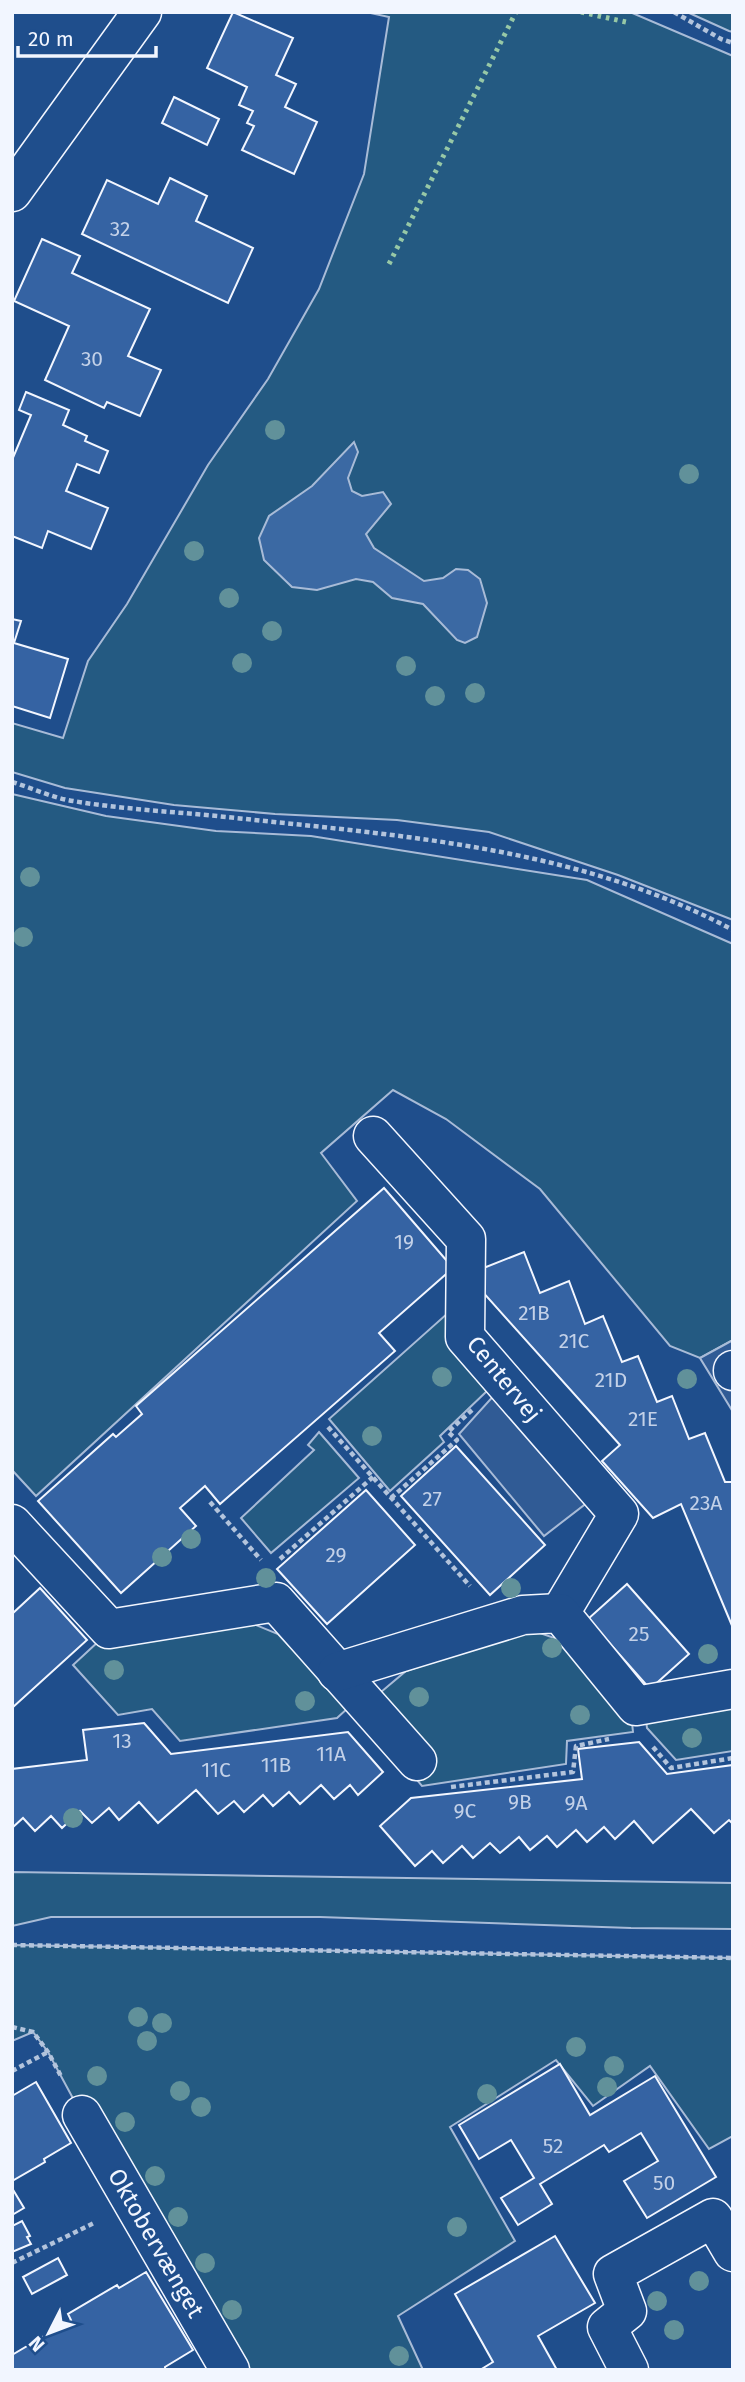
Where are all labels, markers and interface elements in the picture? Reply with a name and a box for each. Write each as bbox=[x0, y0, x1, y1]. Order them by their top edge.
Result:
scale bar bbox=[18, 14, 156, 58]
text: 20 m bbox=[28, 26, 74, 52]
house number: 32 bbox=[110, 216, 130, 242]
house number: 30 bbox=[81, 346, 103, 372]
house number: 19 bbox=[394, 1229, 414, 1255]
house number: 21B bbox=[518, 1300, 550, 1326]
house number: 21C bbox=[559, 1328, 590, 1354]
street label: Centervej bbox=[461, 1330, 547, 1428]
house number: 21D bbox=[595, 1367, 627, 1393]
house number: 21E bbox=[628, 1406, 658, 1432]
house number: 27 bbox=[422, 1486, 442, 1512]
house number: 23A bbox=[690, 1490, 722, 1516]
house number: 29 bbox=[325, 1542, 347, 1568]
house number: 25 bbox=[629, 1621, 649, 1647]
house number: 13 bbox=[112, 1728, 132, 1754]
house number: 11A bbox=[316, 1741, 346, 1767]
house number: 11B bbox=[261, 1752, 291, 1778]
house number: 11C bbox=[201, 1757, 231, 1783]
house number: 9B bbox=[508, 1789, 532, 1815]
house number: 9A bbox=[565, 1790, 587, 1816]
house number: 9C bbox=[454, 1798, 477, 1824]
house number: 52 bbox=[543, 2133, 563, 2159]
street label: Oktobervænget bbox=[102, 2163, 210, 2323]
house number: 50 bbox=[653, 2170, 675, 2196]
north arrow bbox=[14, 2298, 84, 2368]
text: N bbox=[24, 2332, 50, 2356]

